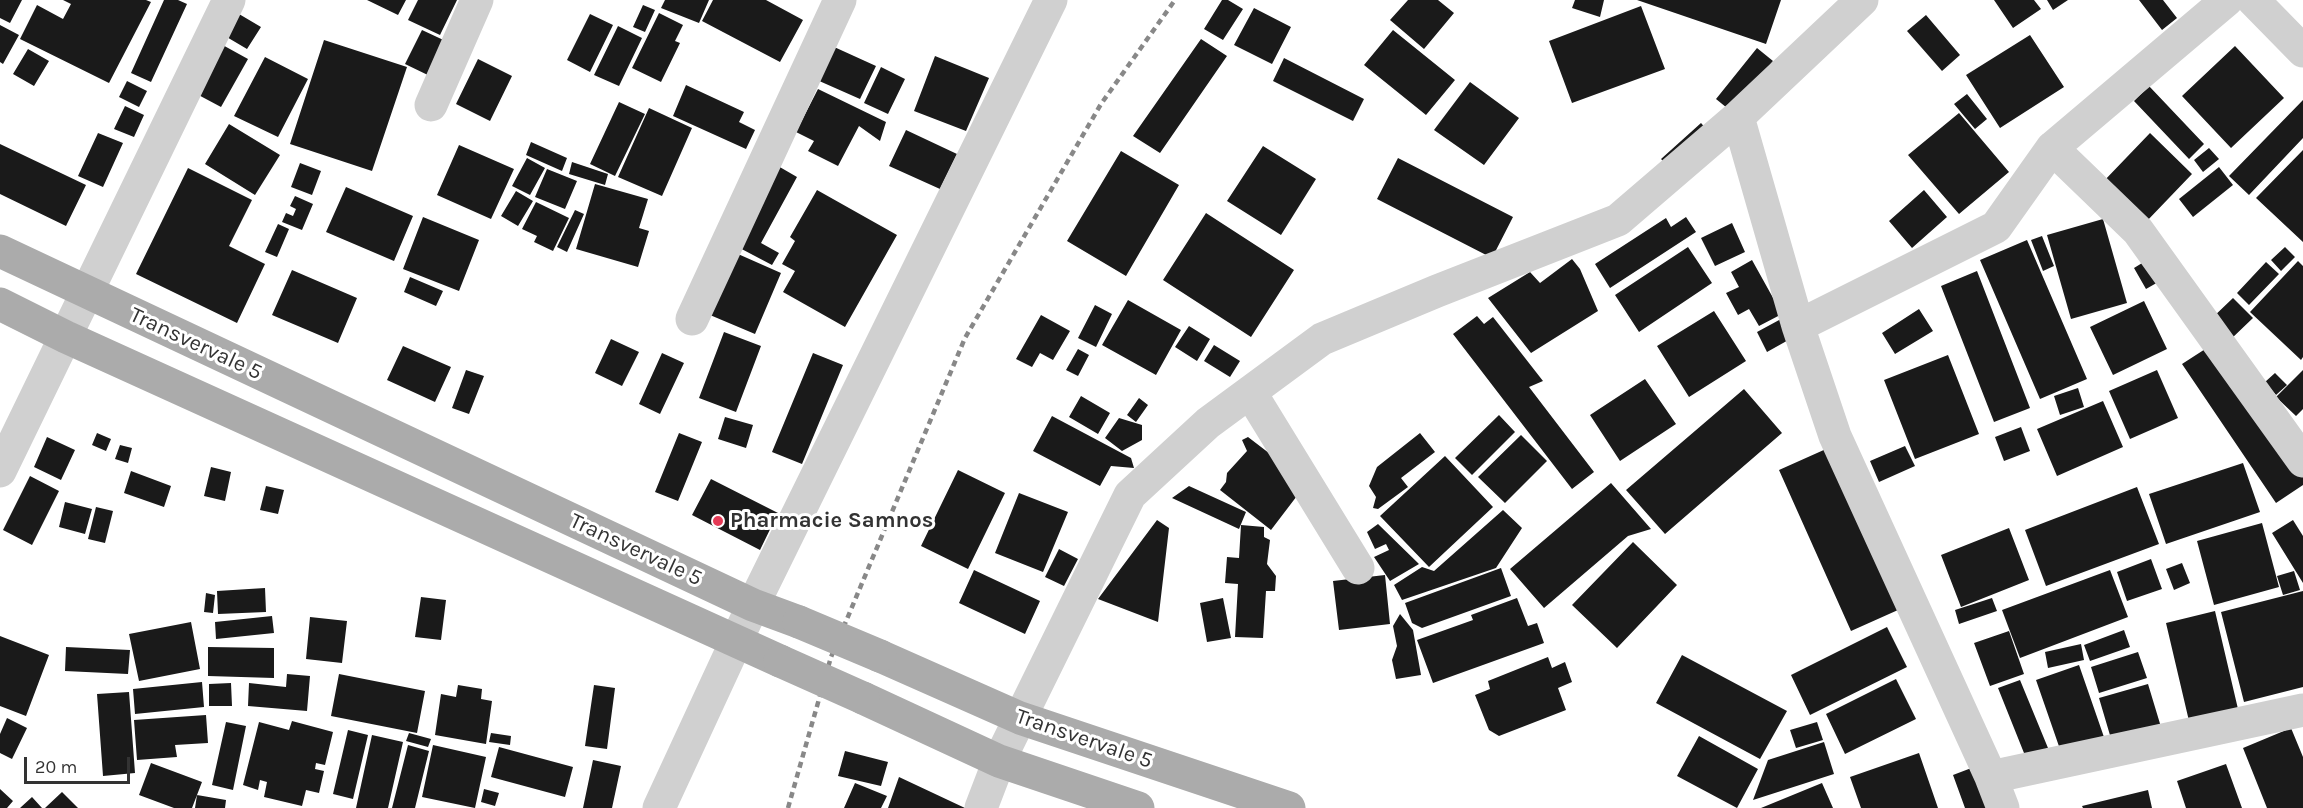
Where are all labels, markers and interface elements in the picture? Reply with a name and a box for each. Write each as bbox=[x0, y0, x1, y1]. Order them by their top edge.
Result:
street label: Transvervale 5 bbox=[126, 302, 266, 386]
street label: Transvervale 5 bbox=[566, 508, 706, 592]
place label: Pharmacie Samnos bbox=[730, 508, 933, 534]
marker: Pharmacie Samnos bbox=[711, 514, 725, 528]
street label: Transvervale 5 bbox=[1012, 703, 1156, 775]
scale bar bbox=[27, 745, 134, 783]
text: 20 m bbox=[35, 756, 77, 778]

